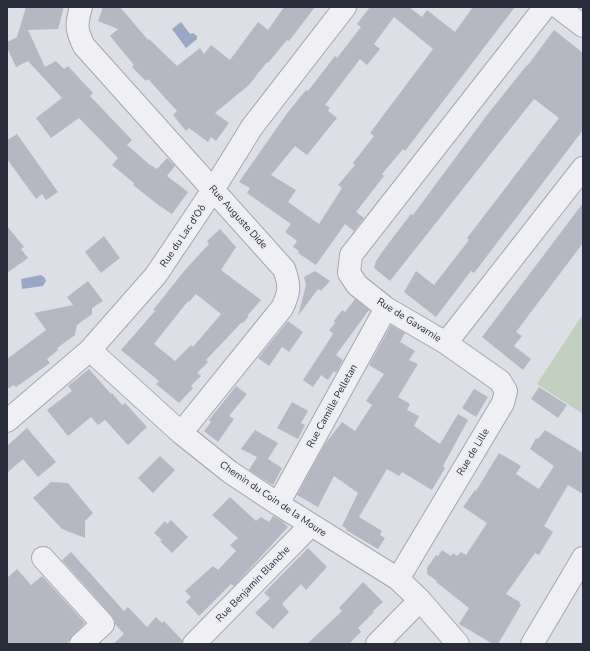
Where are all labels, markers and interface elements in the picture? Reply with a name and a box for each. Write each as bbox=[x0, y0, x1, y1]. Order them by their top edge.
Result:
street label: Rue Auguste Dide bbox=[206, 182, 270, 252]
street label: Rue du Lac d'Oô bbox=[157, 201, 210, 270]
street label: Rue de Gavarnie bbox=[374, 295, 444, 345]
street label: Rue Camille Pelletan bbox=[303, 362, 361, 450]
street label: Rue de Lille bbox=[453, 426, 493, 478]
street label: Chemin du Coin de la Moure bbox=[217, 458, 329, 540]
street label: Rue Benjamin Blanche bbox=[213, 543, 293, 625]

